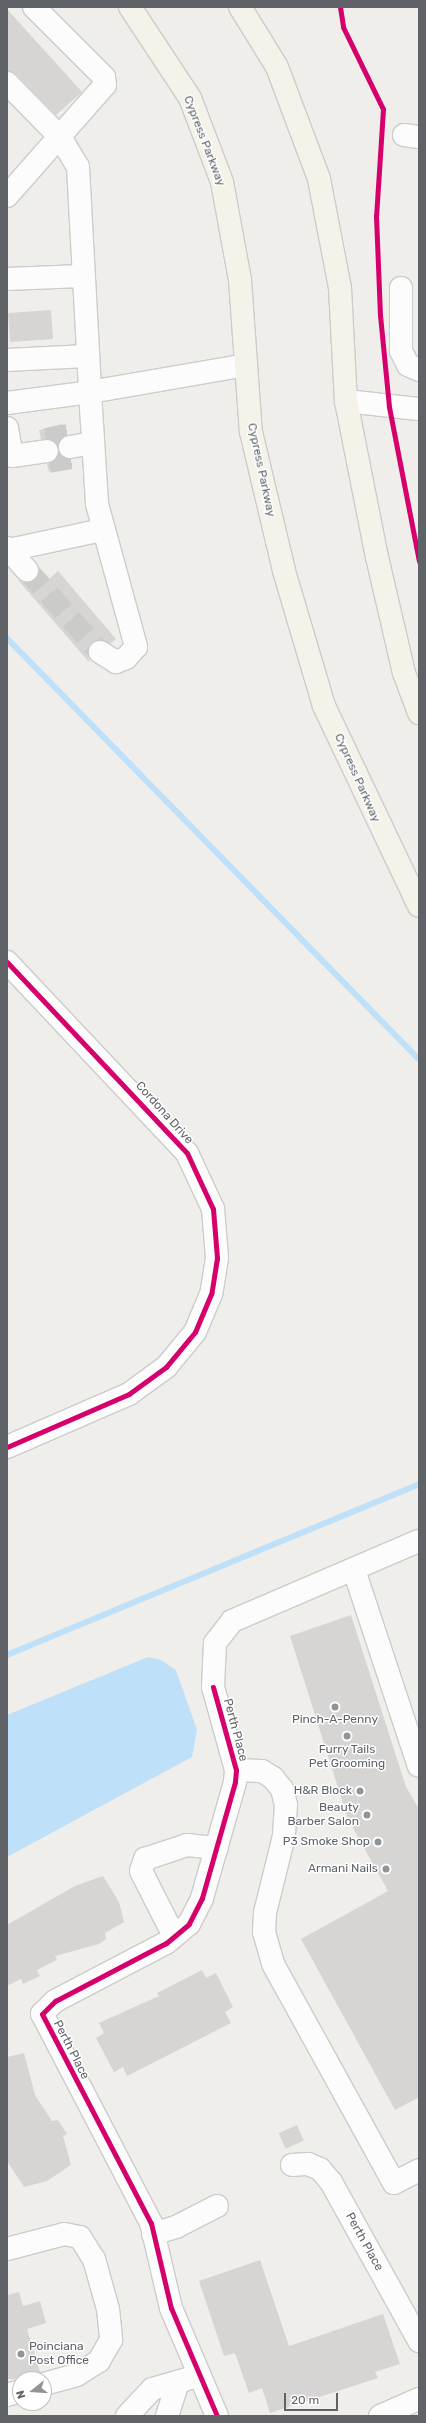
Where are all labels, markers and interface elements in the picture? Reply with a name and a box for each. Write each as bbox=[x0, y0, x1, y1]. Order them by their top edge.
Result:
street label: Cypress Parkway bbox=[180, 94, 228, 188]
street label: Cypress Parkway bbox=[244, 422, 278, 518]
street label: Cypress Parkway bbox=[331, 731, 383, 825]
street label: Cordona Drive bbox=[132, 1079, 196, 1147]
street label: Perth Place bbox=[220, 1697, 250, 1763]
marker: Pinch-A-Penny bbox=[330, 1702, 340, 1712]
place label: Pinch-A-Penny bbox=[292, 1713, 378, 1727]
marker: Furry Tails Pet Grooming bbox=[342, 1731, 352, 1741]
place label: Furry Tails Pet Grooming bbox=[309, 1743, 385, 1771]
place label: H&R Block bbox=[294, 1784, 352, 1798]
marker: H&R Block bbox=[355, 1786, 365, 1796]
place label: Beauty Barber Salon bbox=[287, 1801, 359, 1829]
marker: Beauty Barber Salon bbox=[362, 1810, 372, 1820]
place label: P3 Smoke Shop bbox=[283, 1835, 370, 1849]
marker: P3 Smoke Shop bbox=[373, 1837, 383, 1847]
place label: Armani Nails bbox=[308, 1862, 378, 1876]
marker: Armani Nails bbox=[381, 1864, 391, 1874]
street label: Perth Place bbox=[50, 2018, 92, 2082]
street label: Perth Place bbox=[342, 2210, 386, 2274]
place label: Poinciana Post Office bbox=[29, 2340, 89, 2368]
marker: Poinciana Post Office bbox=[16, 2349, 26, 2359]
north arrow bbox=[12, 2371, 52, 2411]
scale bar bbox=[286, 2385, 340, 2411]
text: N bbox=[14, 2389, 28, 2400]
text: 20 m bbox=[291, 2393, 319, 2407]

